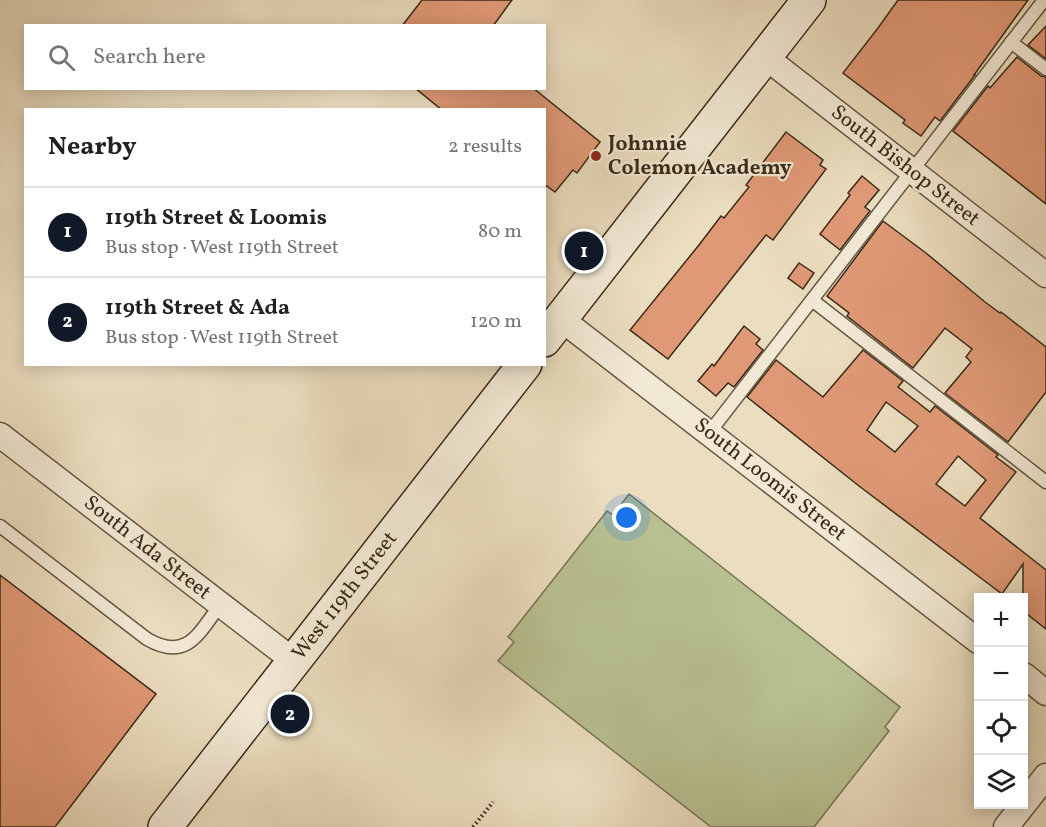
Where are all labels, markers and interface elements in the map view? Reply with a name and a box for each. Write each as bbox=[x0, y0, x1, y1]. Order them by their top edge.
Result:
search box bbox=[24, 24, 546, 90]
icon: search bbox=[45, 41, 78, 74]
text: Search here bbox=[93, 42, 206, 73]
street label: South Bishop Street bbox=[824, 99, 986, 233]
text: Nearby bbox=[48, 129, 137, 165]
place label: Johnnie Colemon Academy bbox=[607, 130, 792, 183]
text: 2 results bbox=[448, 133, 522, 161]
marker: Johnnie Colemon Academy bbox=[589, 149, 603, 163]
text: 119th Street & Loomis bbox=[105, 203, 327, 234]
text: 1 bbox=[63, 218, 72, 246]
text: 80 m bbox=[478, 218, 522, 246]
pin: 1 bbox=[564, 228, 604, 274]
text: Bus stop · West 119th Street bbox=[105, 234, 339, 262]
text: 119th Street & Ada bbox=[105, 293, 290, 324]
text: 2 bbox=[62, 308, 73, 336]
text: 120 m bbox=[470, 308, 522, 336]
text: Bus stop · West 119th Street bbox=[105, 324, 339, 352]
street label: South Loomis Street bbox=[688, 411, 852, 549]
street label: South Ada Street bbox=[77, 489, 217, 607]
your location bbox=[612, 503, 641, 532]
street label: West 119th Street bbox=[285, 526, 405, 666]
map controls bbox=[974, 593, 1028, 809]
button: + bbox=[974, 593, 1028, 647]
button: − bbox=[974, 647, 1028, 701]
pin: 2 bbox=[270, 692, 310, 736]
button: locate bbox=[974, 701, 1028, 755]
button: layers bbox=[974, 755, 1028, 809]

